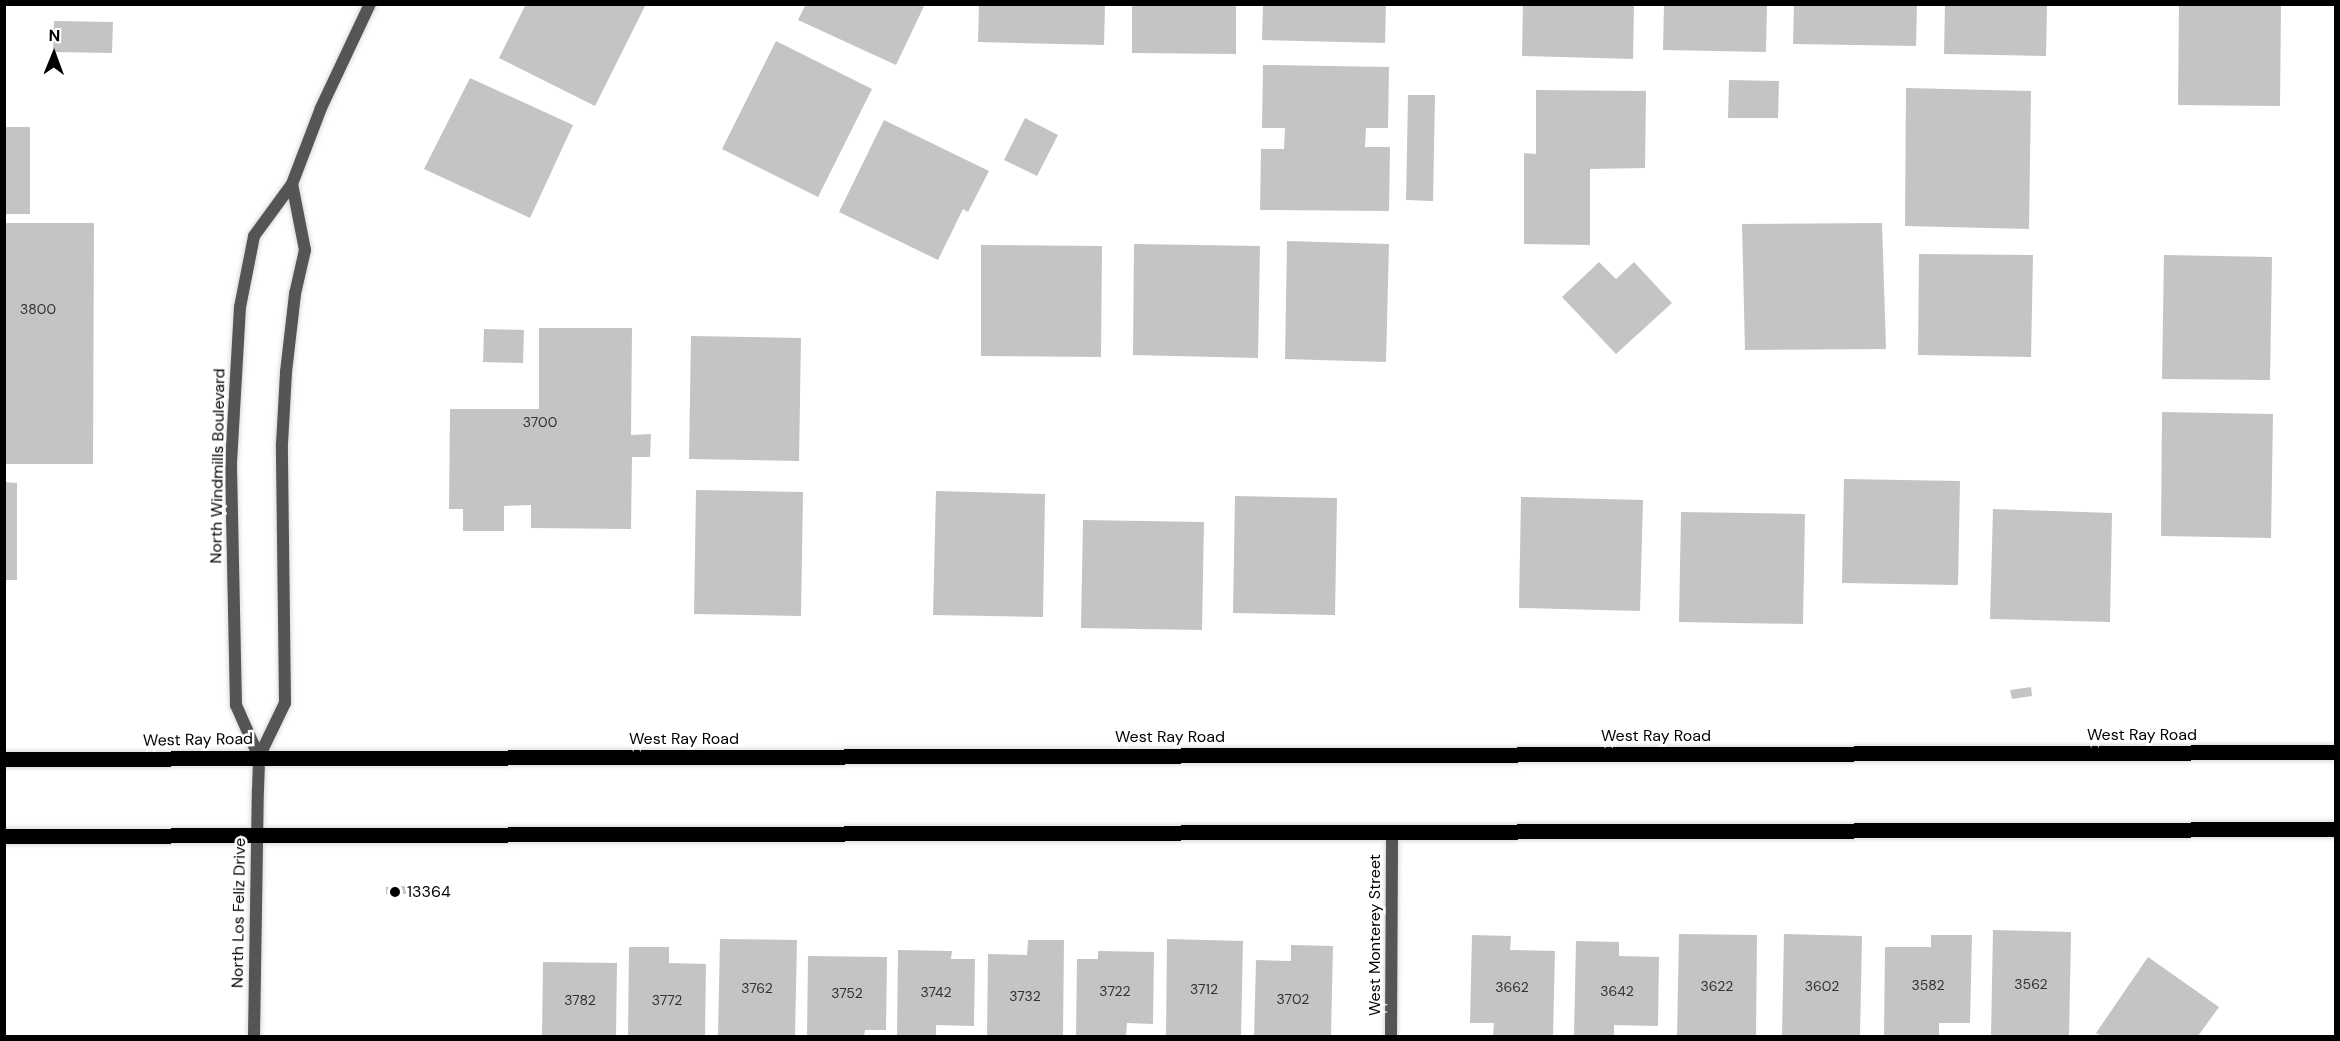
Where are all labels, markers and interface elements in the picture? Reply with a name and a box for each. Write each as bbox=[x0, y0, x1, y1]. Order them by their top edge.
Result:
north arrow bbox=[24, 24, 84, 84]
text: N bbox=[48, 25, 60, 46]
house number: 3800 bbox=[20, 301, 56, 317]
street label: North Windmills Boulevard bbox=[207, 368, 229, 564]
house number: 3700 bbox=[523, 414, 557, 430]
street label: West Ray Road bbox=[2087, 725, 2197, 745]
street label: West Ray Road bbox=[1601, 726, 1711, 746]
street label: West Ray Road bbox=[1115, 727, 1225, 747]
street label: West Ray Road bbox=[143, 729, 253, 751]
street label: West Ray Road bbox=[629, 729, 739, 749]
street label: North Los Feliz Drive bbox=[228, 838, 250, 988]
street label: West Monterey Street bbox=[1365, 854, 1385, 1016]
place label: 13364 bbox=[407, 882, 451, 902]
marker: 13364 bbox=[388, 885, 402, 899]
house number: 3562 bbox=[2014, 976, 2048, 992]
house number: 3582 bbox=[1911, 977, 1945, 993]
house number: 3622 bbox=[1701, 978, 1733, 994]
house number: 3602 bbox=[1805, 978, 1839, 994]
house number: 3662 bbox=[1495, 979, 1529, 995]
house number: 3762 bbox=[741, 980, 773, 996]
house number: 3712 bbox=[1190, 981, 1218, 997]
house number: 3722 bbox=[1099, 983, 1131, 999]
house number: 3642 bbox=[1600, 983, 1634, 999]
house number: 3742 bbox=[920, 984, 952, 1000]
house number: 3752 bbox=[831, 985, 863, 1001]
house number: 3732 bbox=[1009, 988, 1041, 1004]
house number: 3702 bbox=[1277, 991, 1309, 1007]
house number: 3782 bbox=[564, 992, 596, 1008]
house number: 3772 bbox=[652, 992, 682, 1008]

